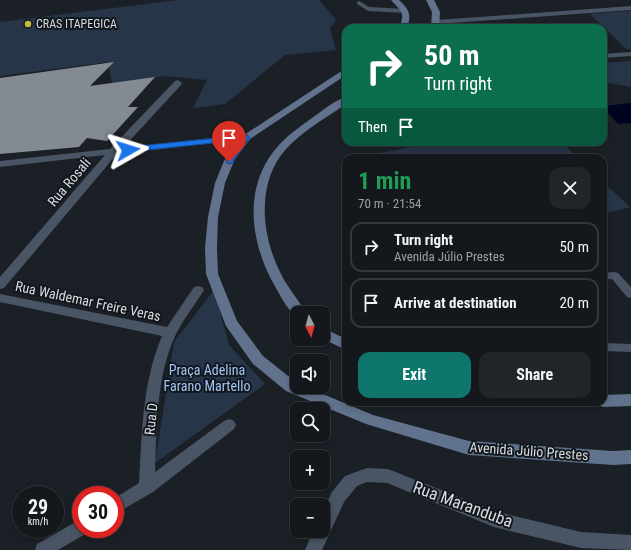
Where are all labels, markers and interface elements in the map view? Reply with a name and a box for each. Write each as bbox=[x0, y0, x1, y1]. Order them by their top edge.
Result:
place label: CRAS ITAPEGICA bbox=[36, 17, 117, 31]
marker: CRAS ITAPEGICA bbox=[23, 19, 33, 29]
text: 50 m bbox=[424, 39, 480, 72]
icon: right bbox=[358, 40, 410, 92]
text: Turn right bbox=[424, 73, 492, 94]
icon: arrive bbox=[395, 116, 417, 138]
text: Then bbox=[358, 118, 387, 136]
pin bbox=[212, 121, 246, 162]
icon: arrive bbox=[218, 127, 240, 149]
position arrow bbox=[107, 129, 149, 171]
street label: Rua Rosali bbox=[44, 155, 94, 209]
text: 1 min bbox=[358, 167, 411, 195]
button: close bbox=[549, 167, 591, 209]
text: 70 m · 21:54 bbox=[358, 196, 421, 211]
text: Turn right bbox=[394, 231, 453, 249]
icon: right bbox=[360, 236, 382, 258]
text: 50 m bbox=[559, 238, 589, 256]
text: Avenida Júlio Prestes bbox=[394, 249, 505, 264]
street label: Rua Waldemar Freire Veras bbox=[14, 278, 162, 324]
icon: arrive bbox=[360, 292, 382, 314]
text: Arrive at destination bbox=[394, 294, 517, 312]
text: 20 m bbox=[559, 294, 589, 312]
north arrow bbox=[290, 306, 330, 346]
map controls bbox=[290, 306, 330, 538]
button: Exit bbox=[358, 352, 471, 398]
button: Share bbox=[479, 352, 591, 398]
button: sound bbox=[290, 354, 330, 394]
park label: Praça Adelina Farano Martello bbox=[164, 362, 250, 394]
street label: Rua D bbox=[141, 402, 161, 436]
button: search bbox=[290, 402, 330, 442]
street label: Avenida Júlio Prestes bbox=[469, 439, 589, 463]
button: + bbox=[290, 450, 330, 490]
street label: Rua Maranduba bbox=[410, 477, 516, 531]
speed limit sign: 30 bbox=[72, 486, 124, 538]
text: 29 bbox=[28, 495, 48, 519]
button: − bbox=[290, 498, 330, 538]
text: km/h bbox=[28, 516, 48, 527]

